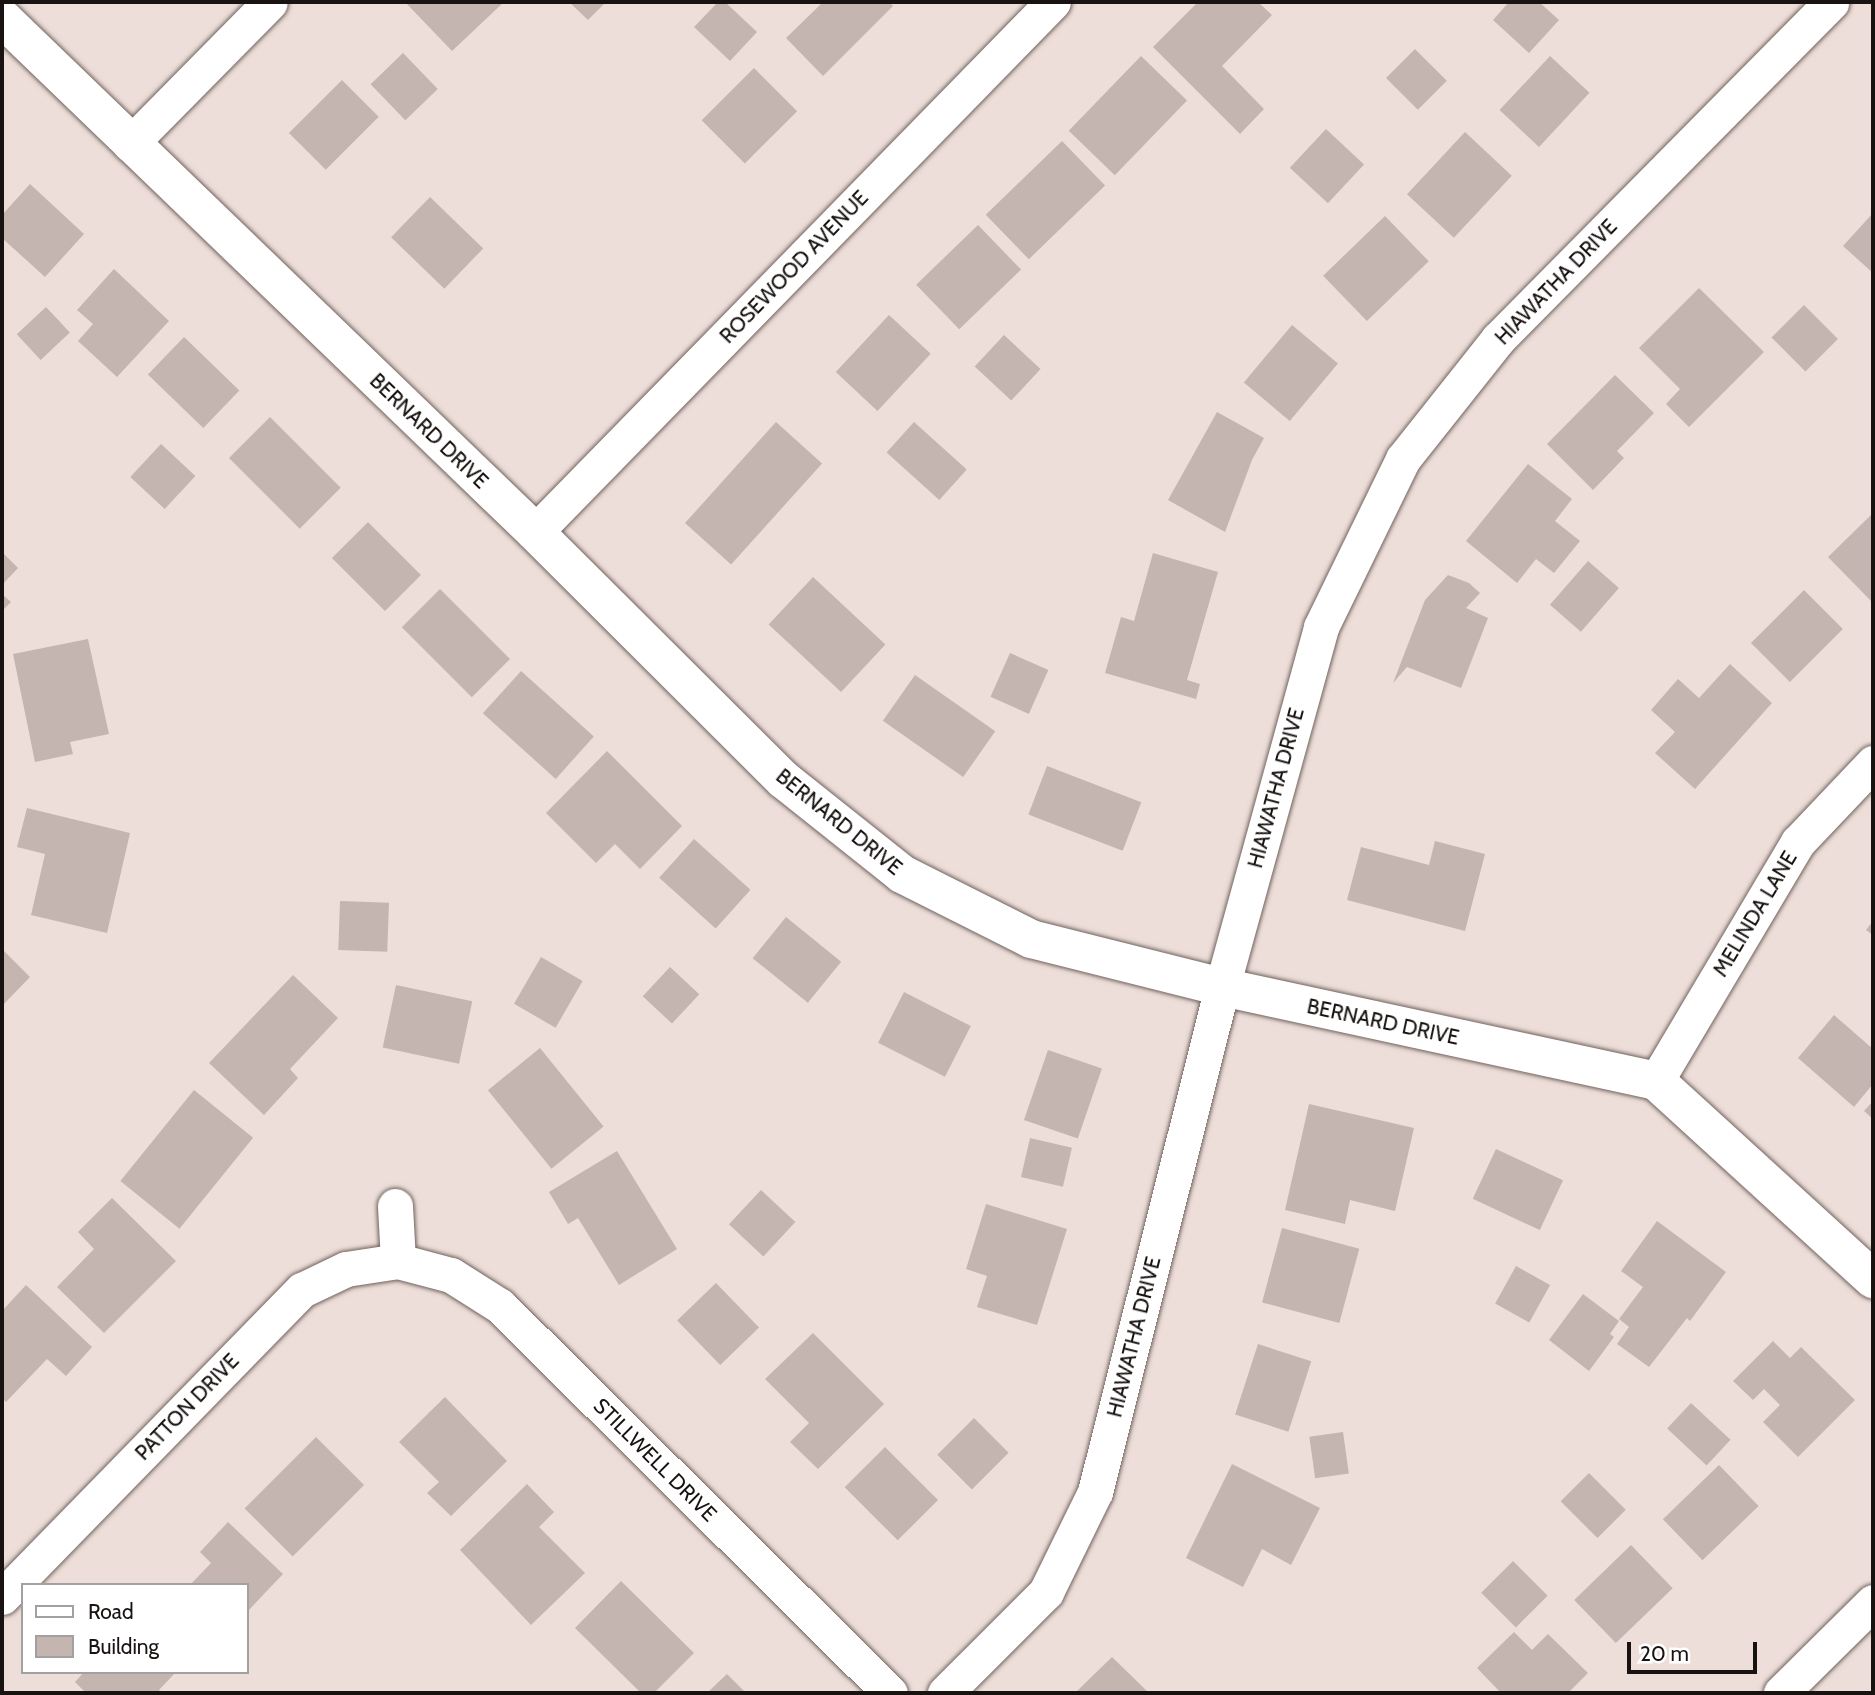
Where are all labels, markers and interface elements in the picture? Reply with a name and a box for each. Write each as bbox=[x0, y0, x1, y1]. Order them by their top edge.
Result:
street label: ROSEWOOD AVENUE bbox=[715, 185, 873, 349]
street label: HIAWATHA DRIVE bbox=[1490, 214, 1622, 350]
street label: BERNARD DRIVE bbox=[365, 368, 493, 494]
street label: HIAWATHA DRIVE bbox=[1243, 705, 1309, 871]
street label: BERNARD DRIVE bbox=[771, 763, 907, 881]
street label: MELINDA LANE bbox=[1708, 847, 1802, 981]
street label: BERNARD DRIVE bbox=[1305, 994, 1461, 1050]
street label: HIAWATHA DRIVE bbox=[1102, 1254, 1166, 1420]
street label: PATTON DRIVE bbox=[130, 1349, 244, 1465]
street label: STILLWELL DRIVE bbox=[588, 1393, 722, 1527]
legend bbox=[21, 1583, 248, 1674]
text: Road bbox=[88, 1599, 134, 1624]
scale bar bbox=[1630, 1628, 1759, 1672]
text: Building bbox=[88, 1634, 159, 1659]
text: 20 m bbox=[1640, 1641, 1689, 1666]

